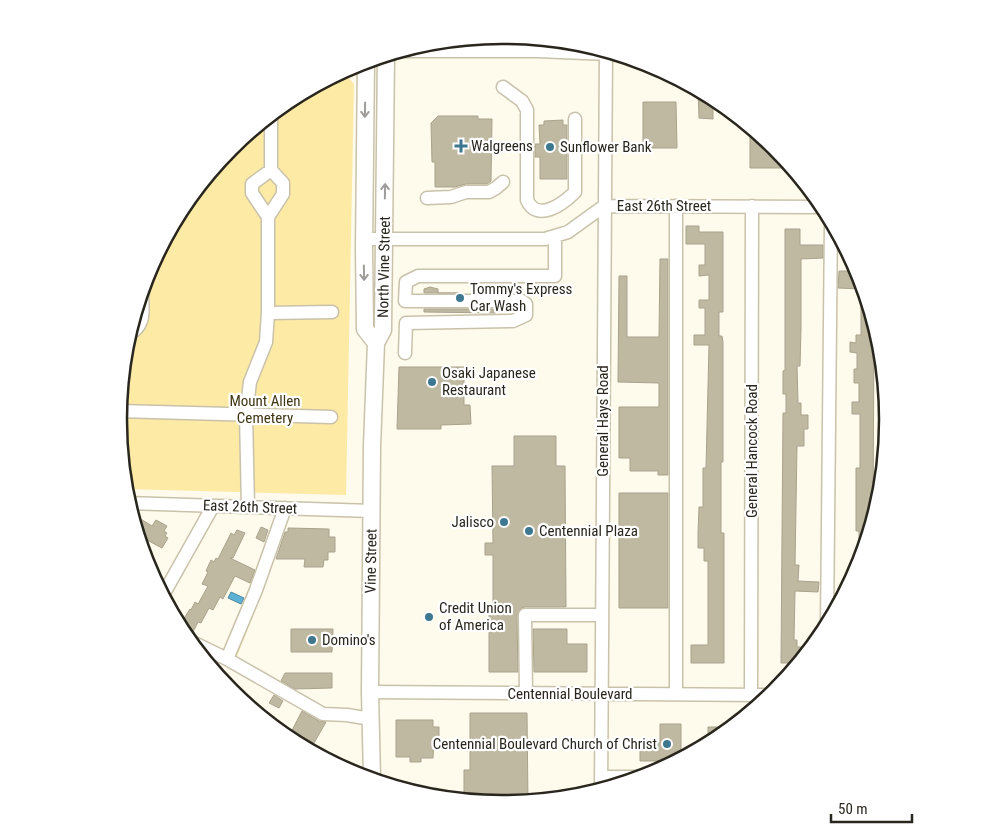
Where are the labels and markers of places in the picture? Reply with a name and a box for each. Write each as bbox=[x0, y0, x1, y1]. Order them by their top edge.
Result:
place label: Walgreens bbox=[471, 137, 533, 155]
place label: Sunflower Bank bbox=[560, 138, 652, 156]
marker: Walgreens bbox=[455, 140, 467, 152]
marker: Sunflower Bank bbox=[544, 141, 556, 153]
place label: Tommy's Express Car Wash bbox=[470, 280, 573, 315]
marker: Tommy's Express Car Wash bbox=[454, 292, 466, 304]
place label: Osaki Japanese Restaurant bbox=[442, 364, 536, 399]
marker: Osaki Japanese Restaurant bbox=[426, 376, 438, 388]
place label: Jalisco bbox=[451, 513, 494, 531]
marker: Jalisco bbox=[498, 516, 510, 528]
place label: Centennial Plaza bbox=[539, 522, 638, 540]
marker: Centennial Plaza bbox=[523, 525, 535, 537]
place label: Credit Union of America bbox=[439, 599, 512, 634]
marker: Credit Union of America bbox=[423, 611, 435, 623]
place label: Domino's bbox=[322, 631, 376, 649]
marker: Domino's bbox=[306, 634, 318, 646]
place label: Centennial Boulevard Church of Christ bbox=[433, 735, 657, 753]
marker: Centennial Boulevard Church of Christ bbox=[661, 738, 673, 750]

